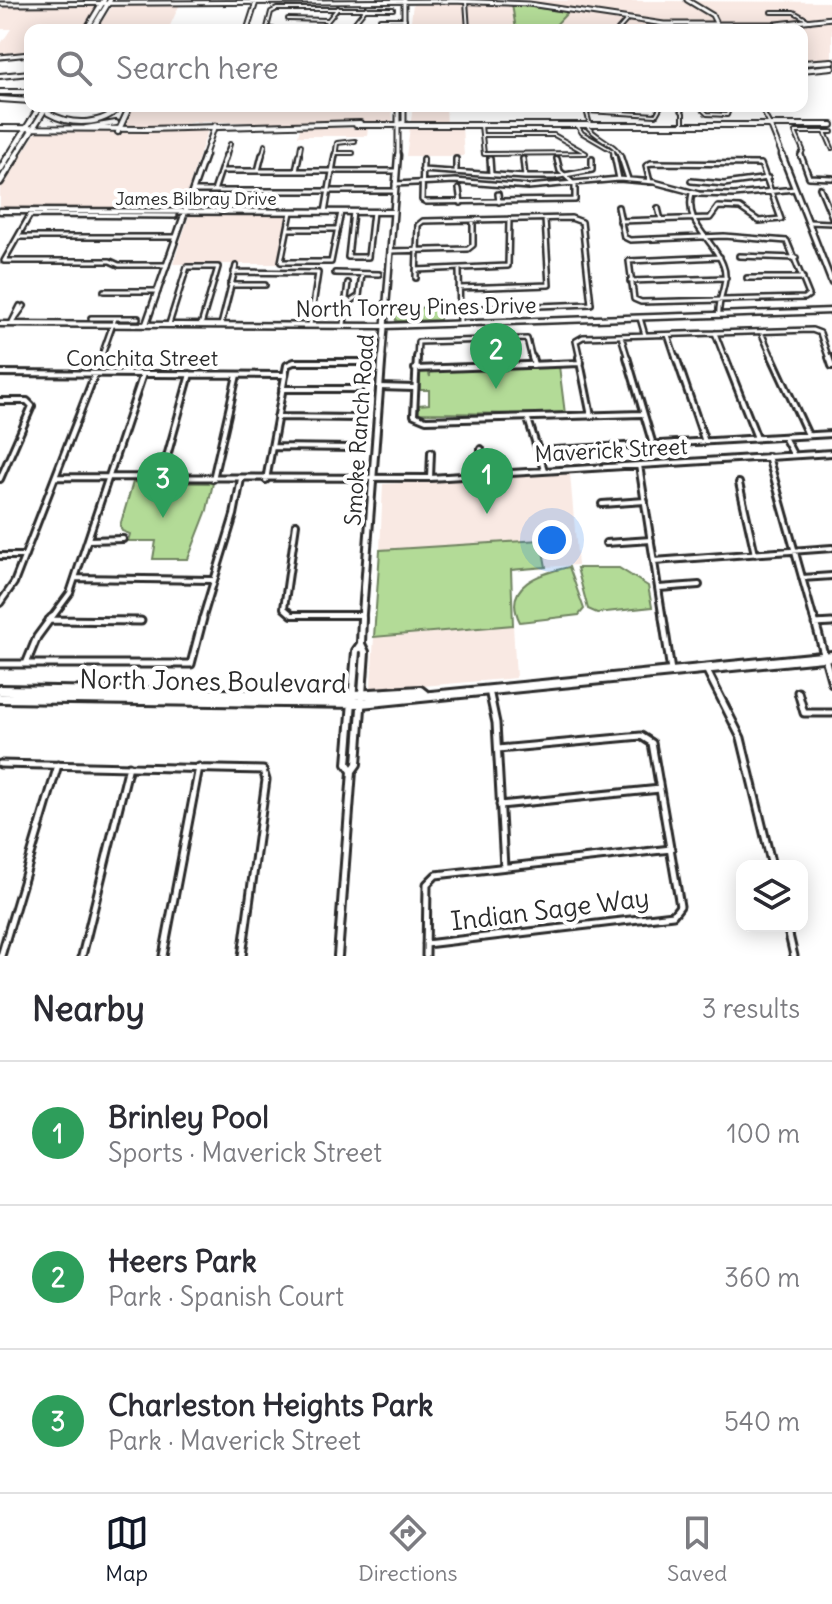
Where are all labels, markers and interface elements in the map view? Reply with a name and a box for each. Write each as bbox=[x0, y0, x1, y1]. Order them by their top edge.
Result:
search box bbox=[24, 24, 808, 112]
icon: search bbox=[52, 46, 96, 90]
text: Search here bbox=[116, 49, 279, 87]
street label: James Bilbray Drive bbox=[115, 187, 277, 210]
street label: North Torrey Pines Drive bbox=[295, 291, 537, 323]
pin: 2 bbox=[470, 323, 522, 389]
street label: Smoke Ranch Road bbox=[338, 333, 380, 527]
street label: Conchita Street bbox=[66, 344, 218, 372]
street label: Maverick Street bbox=[534, 432, 688, 468]
pin: 1 bbox=[461, 448, 513, 514]
pin: 3 bbox=[137, 452, 189, 518]
your location bbox=[532, 520, 572, 560]
street label: North Jones Boulevard bbox=[79, 662, 347, 700]
map controls bbox=[736, 860, 808, 932]
button: layers bbox=[736, 860, 808, 932]
street label: Indian Sage Way bbox=[449, 880, 651, 938]
text: Nearby bbox=[32, 987, 145, 1030]
text: 3 results bbox=[702, 992, 800, 1025]
text: Brinley Pool bbox=[108, 1098, 269, 1136]
text: 1 bbox=[53, 1117, 63, 1150]
text: 100 m bbox=[726, 1117, 800, 1150]
text: Sports · Maverick Street bbox=[108, 1136, 382, 1169]
text: Heers Park bbox=[108, 1242, 257, 1280]
text: 2 bbox=[51, 1261, 65, 1294]
text: 360 m bbox=[724, 1261, 800, 1294]
text: Park · Spanish Court bbox=[108, 1280, 344, 1313]
text: Charleston Heights Park bbox=[108, 1386, 433, 1424]
text: 3 bbox=[51, 1405, 65, 1438]
text: 540 m bbox=[724, 1405, 800, 1438]
text: Park · Maverick Street bbox=[108, 1424, 361, 1457]
tab: Map bbox=[105, 1511, 149, 1587]
tab: Directions bbox=[358, 1511, 458, 1587]
tab: Saved bbox=[667, 1511, 727, 1587]

